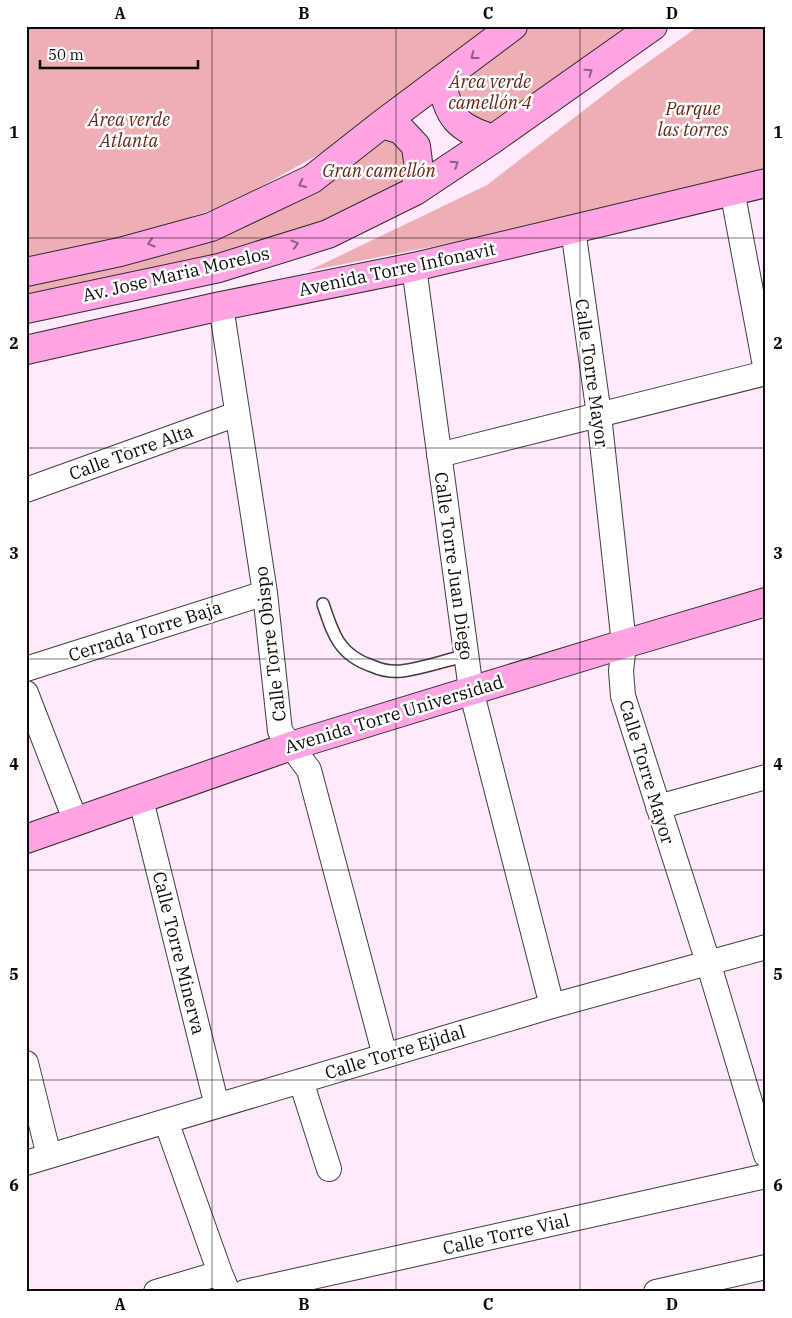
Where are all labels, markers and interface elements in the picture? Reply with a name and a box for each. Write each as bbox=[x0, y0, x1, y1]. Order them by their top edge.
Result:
text: A bbox=[114, 3, 126, 23]
text: B bbox=[298, 3, 310, 23]
text: C bbox=[483, 3, 493, 23]
text: D bbox=[666, 3, 678, 23]
scale bar bbox=[40, 38, 198, 70]
text: 50 m bbox=[48, 45, 84, 64]
one-way arrow bbox=[470, 50, 480, 59]
one-way arrow bbox=[583, 69, 592, 78]
park label: Área verde camellón 4 bbox=[448, 70, 532, 114]
park label: Parque las torres bbox=[658, 97, 729, 141]
park label: Área verde Atlanta bbox=[87, 108, 170, 152]
text: 1 bbox=[9, 122, 19, 142]
text: 1 bbox=[773, 122, 783, 142]
park label: Gran camellón bbox=[322, 159, 436, 182]
one-way arrow bbox=[450, 161, 459, 171]
one-way arrow bbox=[298, 178, 307, 188]
street label: Avenida Torre Infonavit bbox=[296, 237, 498, 301]
one-way arrow bbox=[148, 238, 156, 248]
one-way arrow bbox=[290, 240, 298, 250]
street label: Av. Jose Maria Morelos bbox=[80, 241, 272, 307]
street label: Calle Torre Mayor bbox=[570, 297, 614, 449]
text: 2 bbox=[9, 333, 19, 353]
text: 2 bbox=[773, 333, 783, 353]
street label: Calle Torre Alta bbox=[66, 419, 196, 485]
street label: Calle Torre Juan Diego bbox=[429, 471, 479, 661]
text: 3 bbox=[9, 543, 19, 563]
text: 3 bbox=[773, 543, 783, 563]
street label: Calle Torre Obispo bbox=[249, 565, 291, 723]
street label: Cerrada Torre Baja bbox=[65, 595, 225, 667]
street label: Avenida Torre Universidad bbox=[282, 670, 506, 758]
street label: Calle Torre Mayor bbox=[614, 697, 680, 847]
text: 4 bbox=[9, 754, 19, 774]
text: 4 bbox=[773, 754, 783, 774]
street label: Calle Torre Minerva bbox=[148, 869, 210, 1037]
text: 5 bbox=[9, 964, 19, 984]
text: 5 bbox=[773, 964, 783, 984]
street label: Calle Torre Ejidal bbox=[322, 1020, 468, 1084]
text: 6 bbox=[9, 1175, 19, 1195]
text: 6 bbox=[773, 1175, 783, 1195]
street label: Calle Torre Vial bbox=[440, 1208, 572, 1260]
text: A bbox=[114, 1294, 126, 1314]
text: B bbox=[298, 1294, 310, 1314]
text: C bbox=[483, 1294, 493, 1314]
text: D bbox=[666, 1294, 678, 1314]

